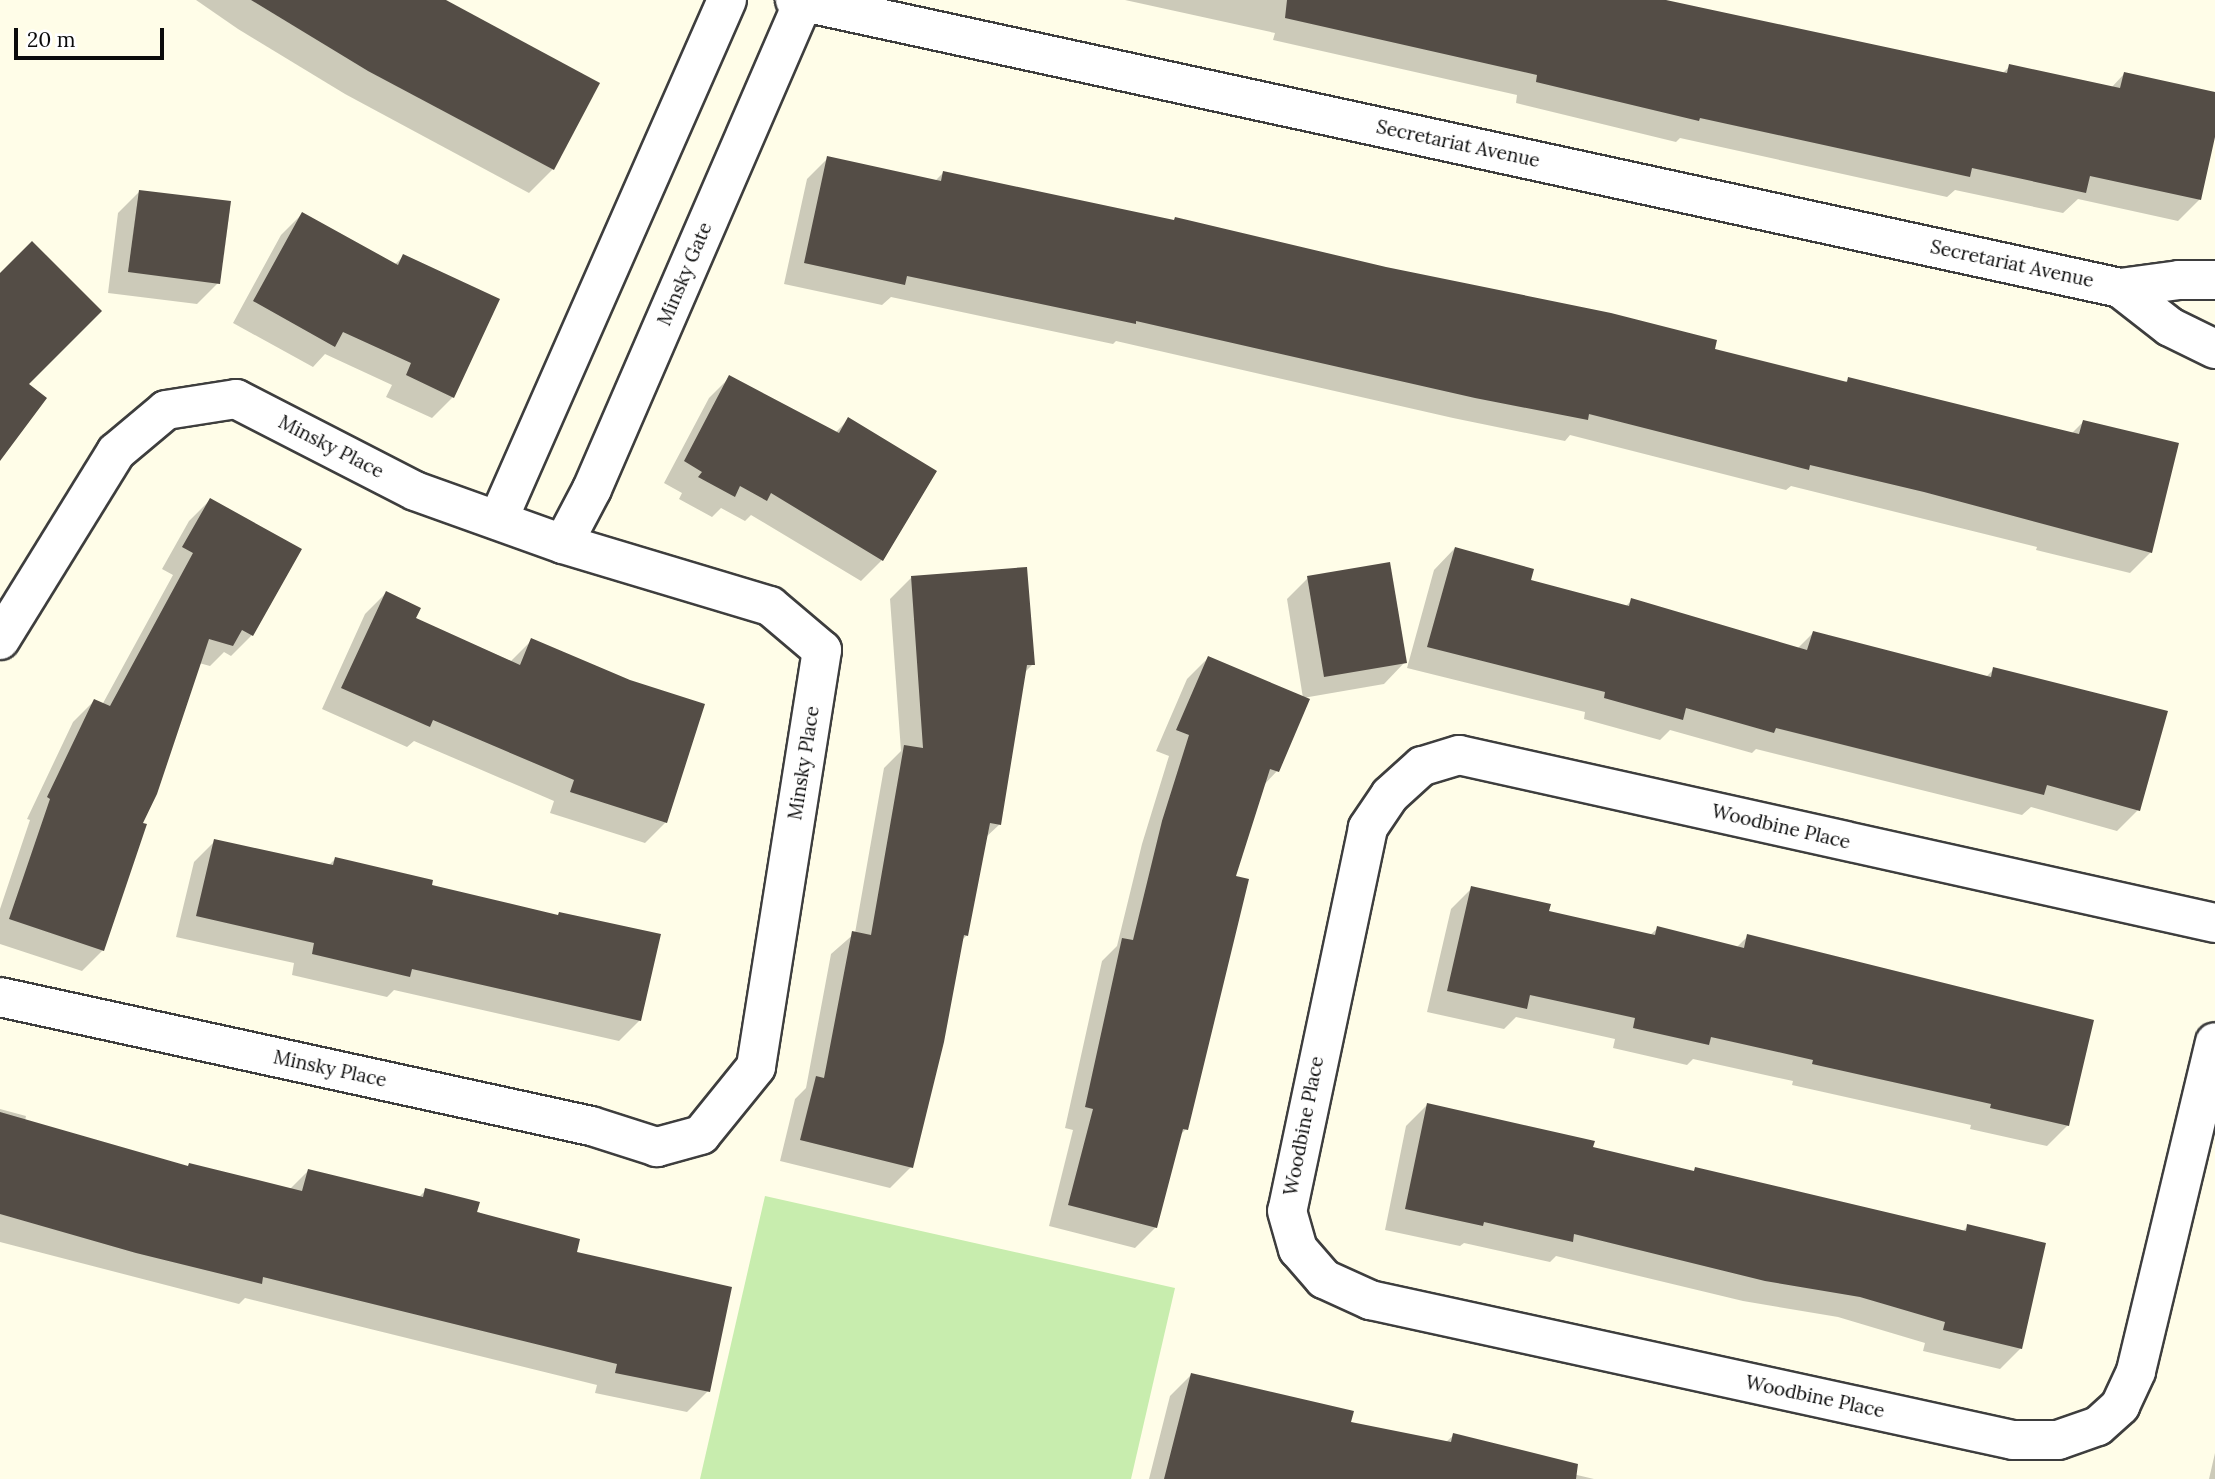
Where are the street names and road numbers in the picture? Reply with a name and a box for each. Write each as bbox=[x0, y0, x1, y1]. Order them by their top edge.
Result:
street label: Secretariat Avenue bbox=[1374, 116, 1542, 172]
street label: Minsky Gate bbox=[653, 219, 717, 329]
street label: Secretariat Avenue bbox=[1928, 236, 2096, 292]
street label: Minsky Place bbox=[275, 411, 387, 483]
street label: Minsky Place bbox=[784, 704, 824, 822]
street label: Woodbine Place bbox=[1709, 800, 1853, 854]
street label: Minsky Place bbox=[271, 1046, 389, 1092]
street label: Woodbine Place bbox=[1279, 1054, 1329, 1198]
street label: Woodbine Place bbox=[1743, 1371, 1887, 1423]

